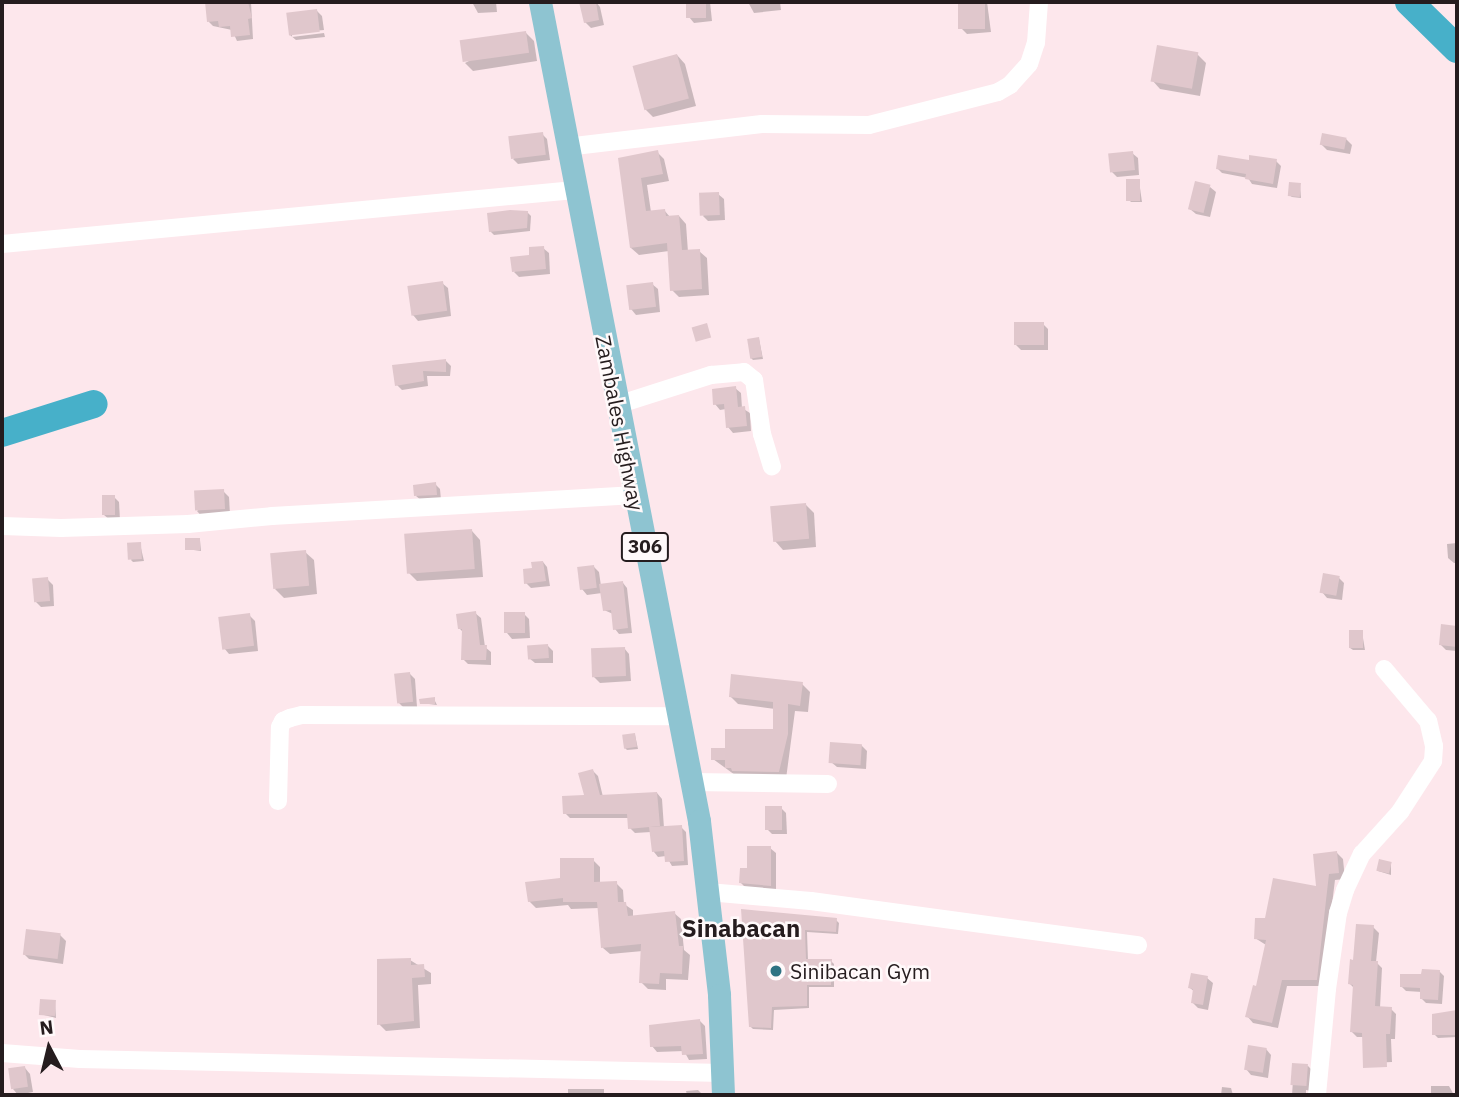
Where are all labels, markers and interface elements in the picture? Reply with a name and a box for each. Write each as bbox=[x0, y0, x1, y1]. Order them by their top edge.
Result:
street label: Zambales Highway bbox=[591, 333, 649, 513]
road number: 306 bbox=[620, 532, 670, 562]
district label: Sinabacan bbox=[682, 915, 800, 943]
place label: Sinibacan Gym bbox=[790, 958, 930, 984]
marker: Sinibacan Gym bbox=[768, 963, 784, 979]
north arrow bbox=[14, 1013, 84, 1083]
text: N bbox=[38, 1014, 55, 1040]

